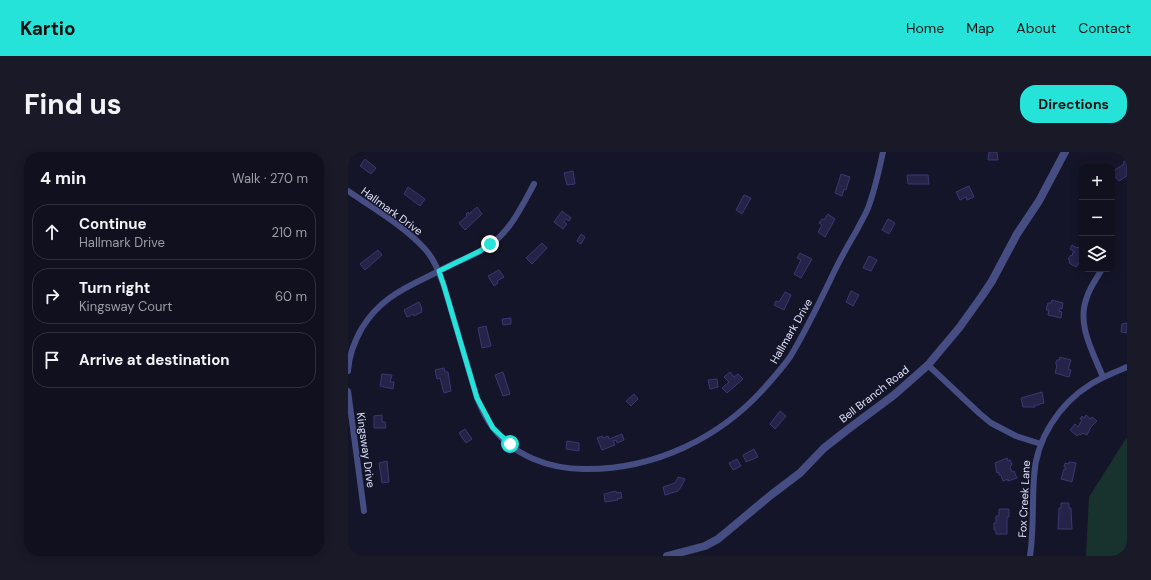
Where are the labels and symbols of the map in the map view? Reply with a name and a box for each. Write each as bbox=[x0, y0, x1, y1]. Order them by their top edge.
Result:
street label: Hallmark Drive bbox=[358, 184, 426, 238]
route end bbox=[481, 235, 499, 253]
street label: Hallmark Drive bbox=[767, 296, 815, 366]
street label: Bell Branch Road bbox=[836, 362, 912, 426]
street label: Kingsway Drive bbox=[354, 411, 378, 489]
route start bbox=[501, 435, 519, 453]
street label: Fox Creek Lane bbox=[1015, 460, 1033, 538]

